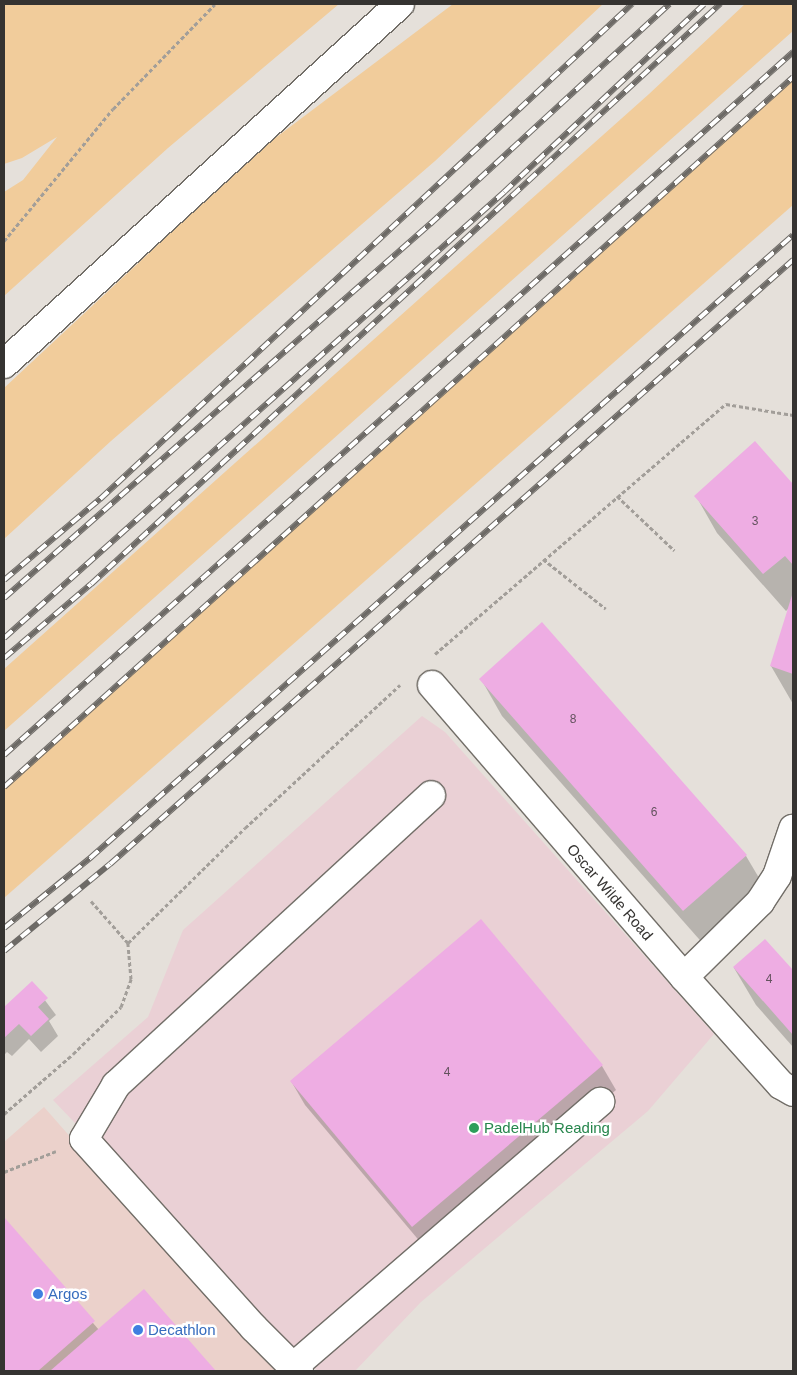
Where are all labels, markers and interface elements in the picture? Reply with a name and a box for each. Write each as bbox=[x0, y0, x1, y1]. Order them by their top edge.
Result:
house number: 3 bbox=[752, 515, 758, 529]
house number: 8 bbox=[570, 713, 576, 727]
house number: 6 bbox=[651, 806, 657, 820]
street label: Oscar Wilde Road bbox=[563, 840, 657, 944]
house number: 4 bbox=[766, 973, 772, 987]
house number: 4 bbox=[444, 1066, 450, 1080]
place label: PadelHub Reading bbox=[484, 1119, 610, 1137]
marker: PadelHub Reading bbox=[468, 1122, 480, 1134]
place label: Argos bbox=[48, 1285, 87, 1303]
marker: Argos bbox=[32, 1288, 44, 1300]
place label: Decathlon bbox=[148, 1321, 216, 1339]
marker: Decathlon bbox=[132, 1324, 144, 1336]

